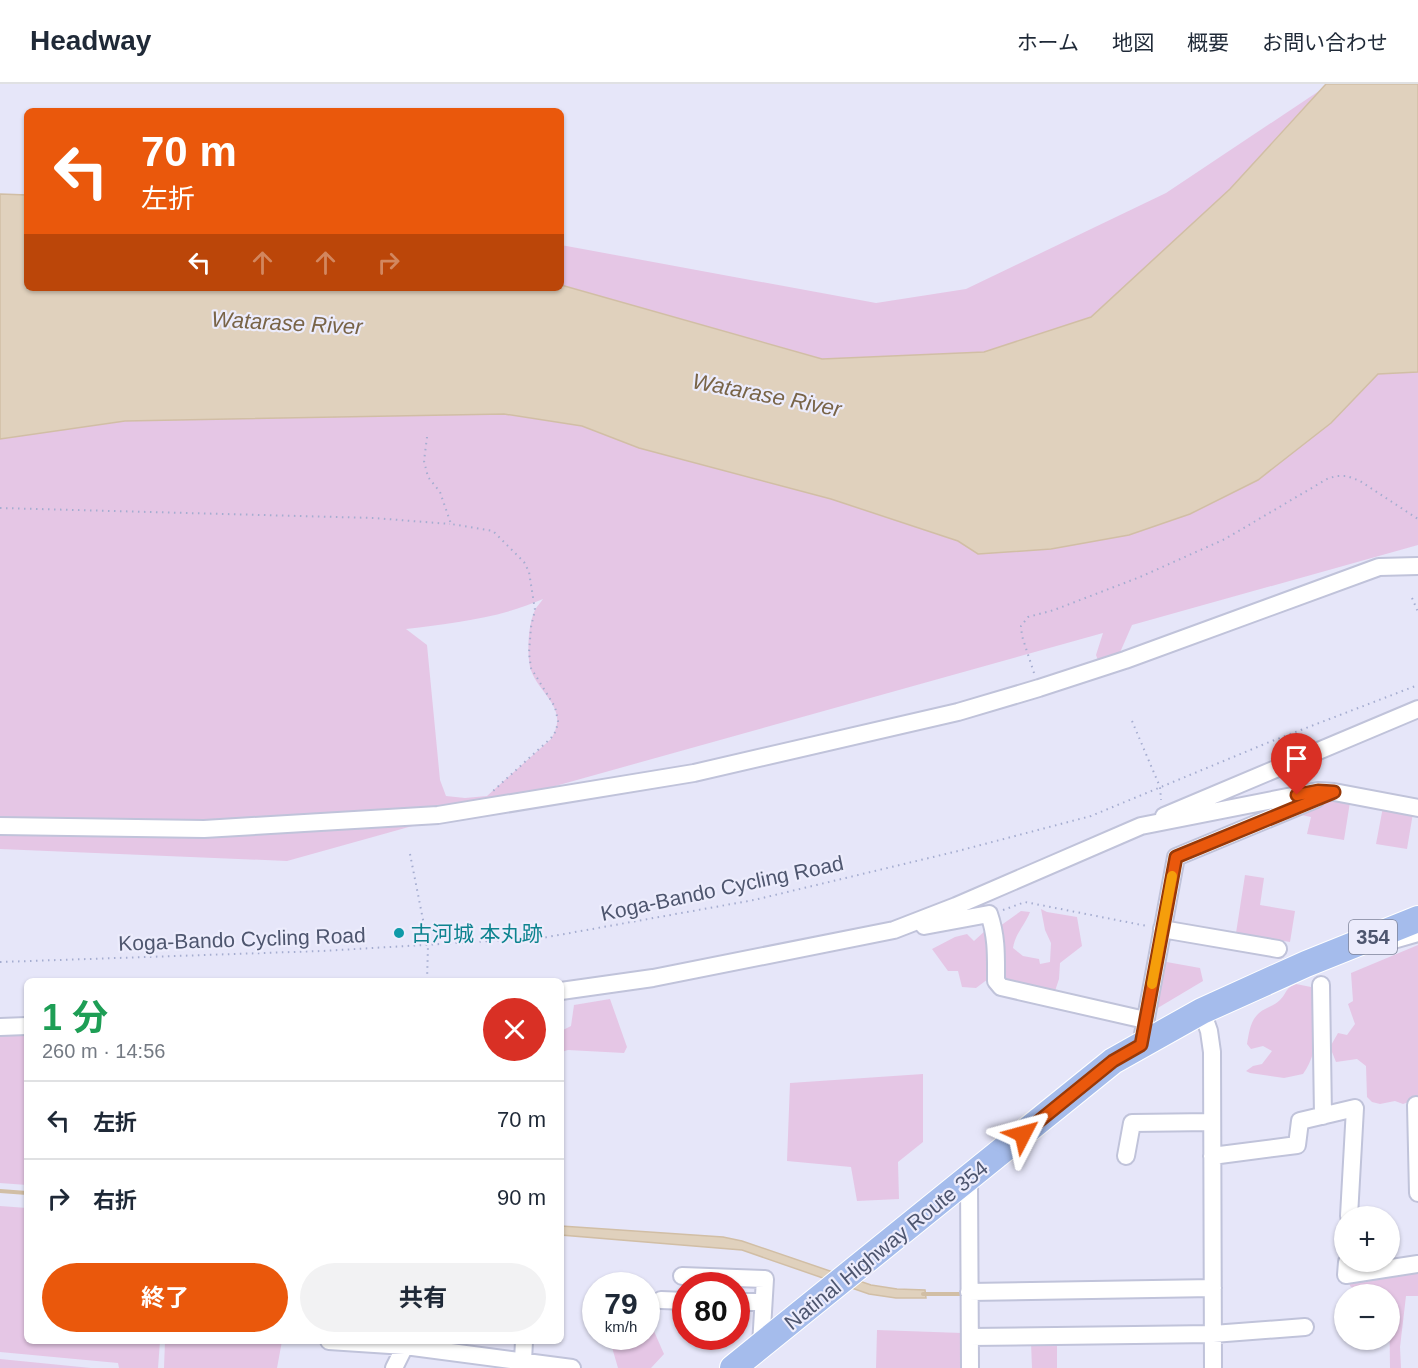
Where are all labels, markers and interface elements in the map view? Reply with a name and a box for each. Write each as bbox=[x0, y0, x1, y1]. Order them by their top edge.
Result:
text: Headway bbox=[30, 25, 151, 56]
text: ホーム bbox=[1017, 31, 1079, 54]
text: 地図 bbox=[1112, 31, 1154, 54]
text: 概要 bbox=[1187, 31, 1229, 54]
text: お問い合わせ bbox=[1262, 31, 1388, 54]
text: 70 m bbox=[141, 128, 237, 175]
icon: left bbox=[42, 132, 120, 210]
text: 左折 bbox=[141, 184, 195, 214]
icon: left bbox=[183, 246, 216, 279]
icon: ahead bbox=[246, 246, 279, 279]
icon: ahead bbox=[309, 246, 342, 279]
icon: right bbox=[372, 246, 405, 279]
water label: Watarase River bbox=[211, 307, 365, 340]
water label: Watarase River bbox=[690, 368, 845, 422]
pin bbox=[1271, 733, 1322, 795]
icon: arrive bbox=[1280, 742, 1313, 775]
street label: Koga-Bando Cycling Road bbox=[599, 851, 845, 925]
road number: 354 bbox=[1349, 920, 1397, 954]
place label: 古河城 本丸跡 bbox=[411, 922, 543, 945]
street label: Koga-Bando Cycling Road bbox=[118, 923, 366, 955]
marker: 古河城 本丸跡 bbox=[392, 926, 406, 940]
text: 1 分 bbox=[42, 997, 108, 1038]
button: close bbox=[483, 998, 546, 1061]
text: 260 m · 14:56 bbox=[42, 1040, 165, 1062]
position arrow bbox=[991, 1102, 1055, 1166]
icon: left bbox=[42, 1104, 75, 1137]
text: 70 m bbox=[497, 1107, 546, 1132]
text: 左折 bbox=[93, 1110, 137, 1135]
street label: Natinal Highway Route 354 bbox=[780, 1156, 992, 1334]
icon: right bbox=[42, 1182, 75, 1215]
text: 90 m bbox=[497, 1185, 546, 1210]
text: 右折 bbox=[93, 1188, 137, 1213]
map controls bbox=[1334, 1206, 1400, 1350]
button: + bbox=[1334, 1206, 1400, 1272]
button: 終了 bbox=[42, 1263, 288, 1332]
button: 共有 bbox=[300, 1263, 546, 1332]
speed limit sign: 80 bbox=[672, 1272, 750, 1350]
button: − bbox=[1334, 1284, 1400, 1350]
text: 79 bbox=[604, 1287, 638, 1320]
text: km/h bbox=[605, 1318, 637, 1335]

